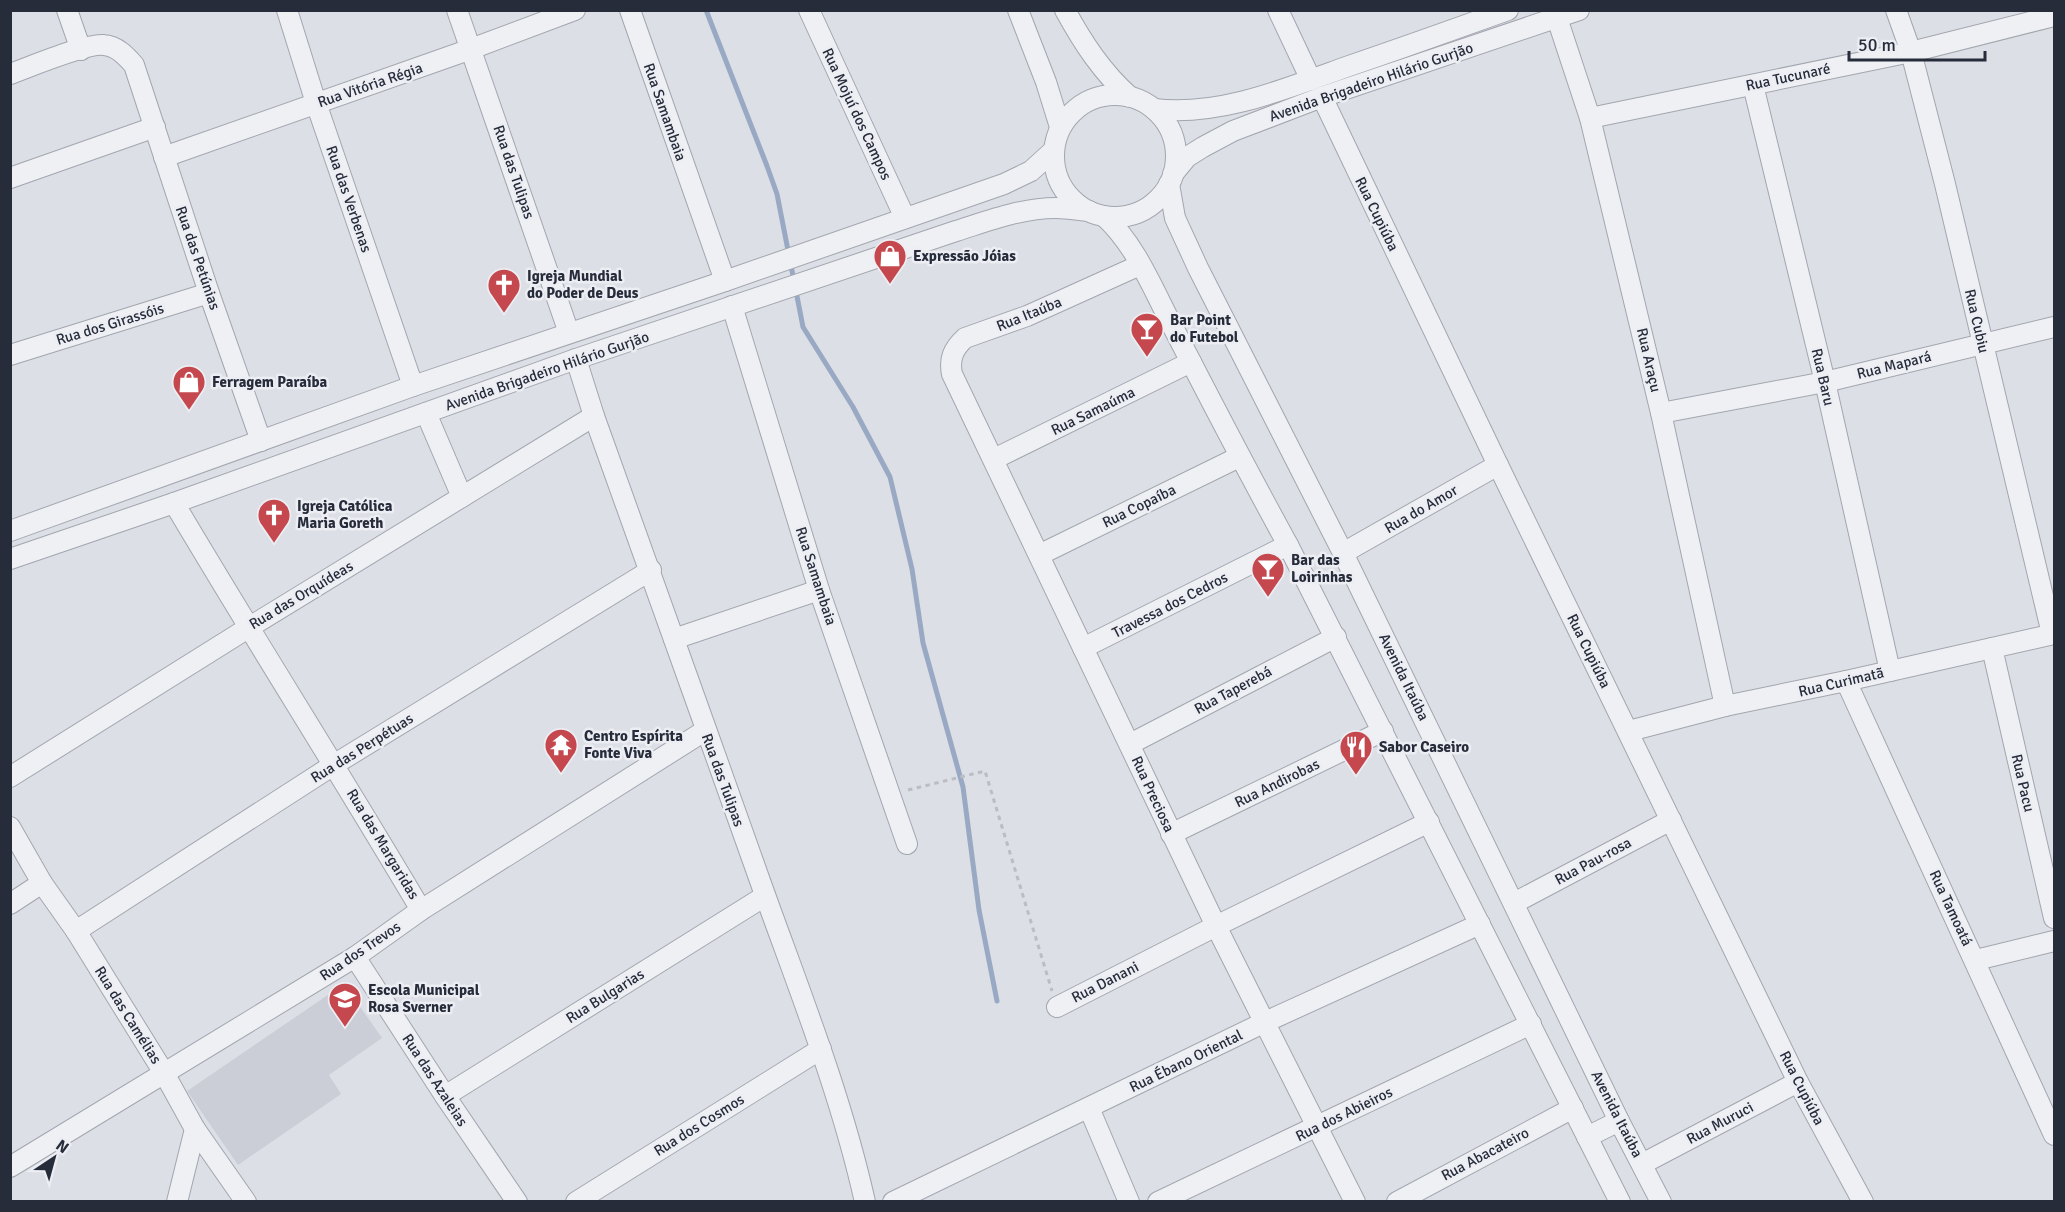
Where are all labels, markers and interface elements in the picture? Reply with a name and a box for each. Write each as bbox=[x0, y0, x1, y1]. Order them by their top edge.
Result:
scale bar bbox=[1849, 24, 1986, 62]
text: 50 m bbox=[1858, 34, 1896, 56]
street label: Avenida Brigadeiro Hilário Gurjão bbox=[1267, 39, 1476, 125]
street label: Rua Mojuí dos Campos bbox=[818, 45, 896, 183]
street label: Rua Vitória Régia bbox=[315, 59, 425, 111]
street label: Rua Tucunaré bbox=[1744, 59, 1832, 95]
street label: Rua Samambaia bbox=[640, 61, 690, 163]
street label: Rua das Tulipas bbox=[490, 123, 539, 222]
street label: Rua das Verbenas bbox=[322, 143, 376, 255]
street label: Rua Cupiúba bbox=[1351, 174, 1403, 254]
street label: Rua das Petúnias bbox=[172, 204, 224, 313]
shop icon: Expressão Jóias bbox=[872, 238, 908, 285]
place label: Expressão Jóias bbox=[913, 247, 1016, 265]
church icon: Igreja Mundial do Poder de Deus bbox=[486, 267, 522, 314]
place label: Igreja Mundial do Poder de Deus bbox=[527, 267, 639, 302]
street label: Rua Cubiu bbox=[1961, 287, 1993, 355]
street label: Rua Itaúba bbox=[994, 293, 1064, 335]
street label: Rua dos Girassóis bbox=[54, 299, 166, 349]
bar icon: Bar Point do Futebol bbox=[1129, 311, 1165, 358]
place label: Bar Point do Futebol bbox=[1170, 311, 1239, 346]
street label: Rua Araçu bbox=[1633, 326, 1665, 394]
street label: Avenida Brigadeiro Hilário Gurjão bbox=[443, 328, 652, 414]
street label: Rua Baru bbox=[1808, 347, 1838, 407]
street label: Rua Mapará bbox=[1855, 347, 1933, 383]
shop icon: Ferragem Paraíba bbox=[171, 364, 207, 411]
place label: Ferragem Paraíba bbox=[212, 373, 328, 391]
street label: Rua Samaúma bbox=[1048, 383, 1138, 439]
street label: Rua Copaíba bbox=[1099, 480, 1179, 532]
street label: Rua do Amor bbox=[1381, 481, 1461, 537]
church icon: Igreja Católica Maria Goreth bbox=[256, 497, 292, 544]
place label: Igreja Católica Maria Goreth bbox=[297, 497, 393, 532]
street label: Rua Samambaia bbox=[792, 524, 840, 628]
bar icon: Bar das Loirinhas bbox=[1250, 551, 1286, 598]
place label: Bar das Loirinhas bbox=[1291, 551, 1353, 586]
street label: Rua das Orquídeas bbox=[246, 557, 357, 633]
street label: Travessa dos Cedros bbox=[1109, 568, 1231, 642]
street label: Rua Cupiúba bbox=[1563, 611, 1615, 691]
street label: Avenida Itaúba bbox=[1375, 630, 1433, 724]
street label: Rua Taperebá bbox=[1191, 662, 1275, 718]
street label: Rua Curimatã bbox=[1797, 663, 1885, 701]
street label: Rua das Perpétuas bbox=[307, 709, 417, 787]
temple icon: Centro Espírita Fonte Viva bbox=[543, 727, 579, 774]
place label: Centro Espírita Fonte Viva bbox=[584, 727, 683, 762]
restaurant icon: Sabor Caseiro bbox=[1338, 729, 1374, 776]
street label: Rua das Tulipas bbox=[698, 731, 748, 830]
place label: Sabor Caseiro bbox=[1379, 738, 1469, 756]
street label: Rua Pacu bbox=[2008, 752, 2038, 814]
street label: Rua Preciosa bbox=[1127, 753, 1179, 835]
street label: Rua Andirobas bbox=[1232, 755, 1323, 811]
street label: Rua das Margaridas bbox=[343, 785, 423, 903]
street label: Rua Pau-rosa bbox=[1552, 833, 1634, 889]
street label: Rua Tamoatá bbox=[1926, 867, 1976, 949]
street label: Rua dos Trevos bbox=[316, 917, 404, 985]
street label: Rua Danani bbox=[1068, 957, 1142, 1007]
street label: Rua das Camélias bbox=[91, 963, 165, 1068]
street label: Rua Bulgarias bbox=[563, 965, 648, 1027]
school or university icon: Escola Municipal Rosa Sverner bbox=[327, 981, 363, 1028]
place label: Escola Municipal Rosa Sverner bbox=[368, 981, 480, 1016]
street label: Rua Ébano Oriental bbox=[1126, 1025, 1246, 1096]
street label: Rua das Azaleias bbox=[398, 1030, 472, 1130]
street label: Rua Cupiúba bbox=[1776, 1048, 1828, 1128]
street label: Avenida Itaúba bbox=[1587, 1068, 1647, 1160]
street label: Rua dos Abieiros bbox=[1293, 1083, 1396, 1145]
street label: Rua dos Cosmos bbox=[651, 1090, 748, 1160]
street label: Rua Muruci bbox=[1684, 1098, 1756, 1148]
street label: Rua Abacateiro bbox=[1438, 1123, 1532, 1185]
north arrow bbox=[24, 1128, 84, 1188]
text: N bbox=[52, 1135, 73, 1158]

